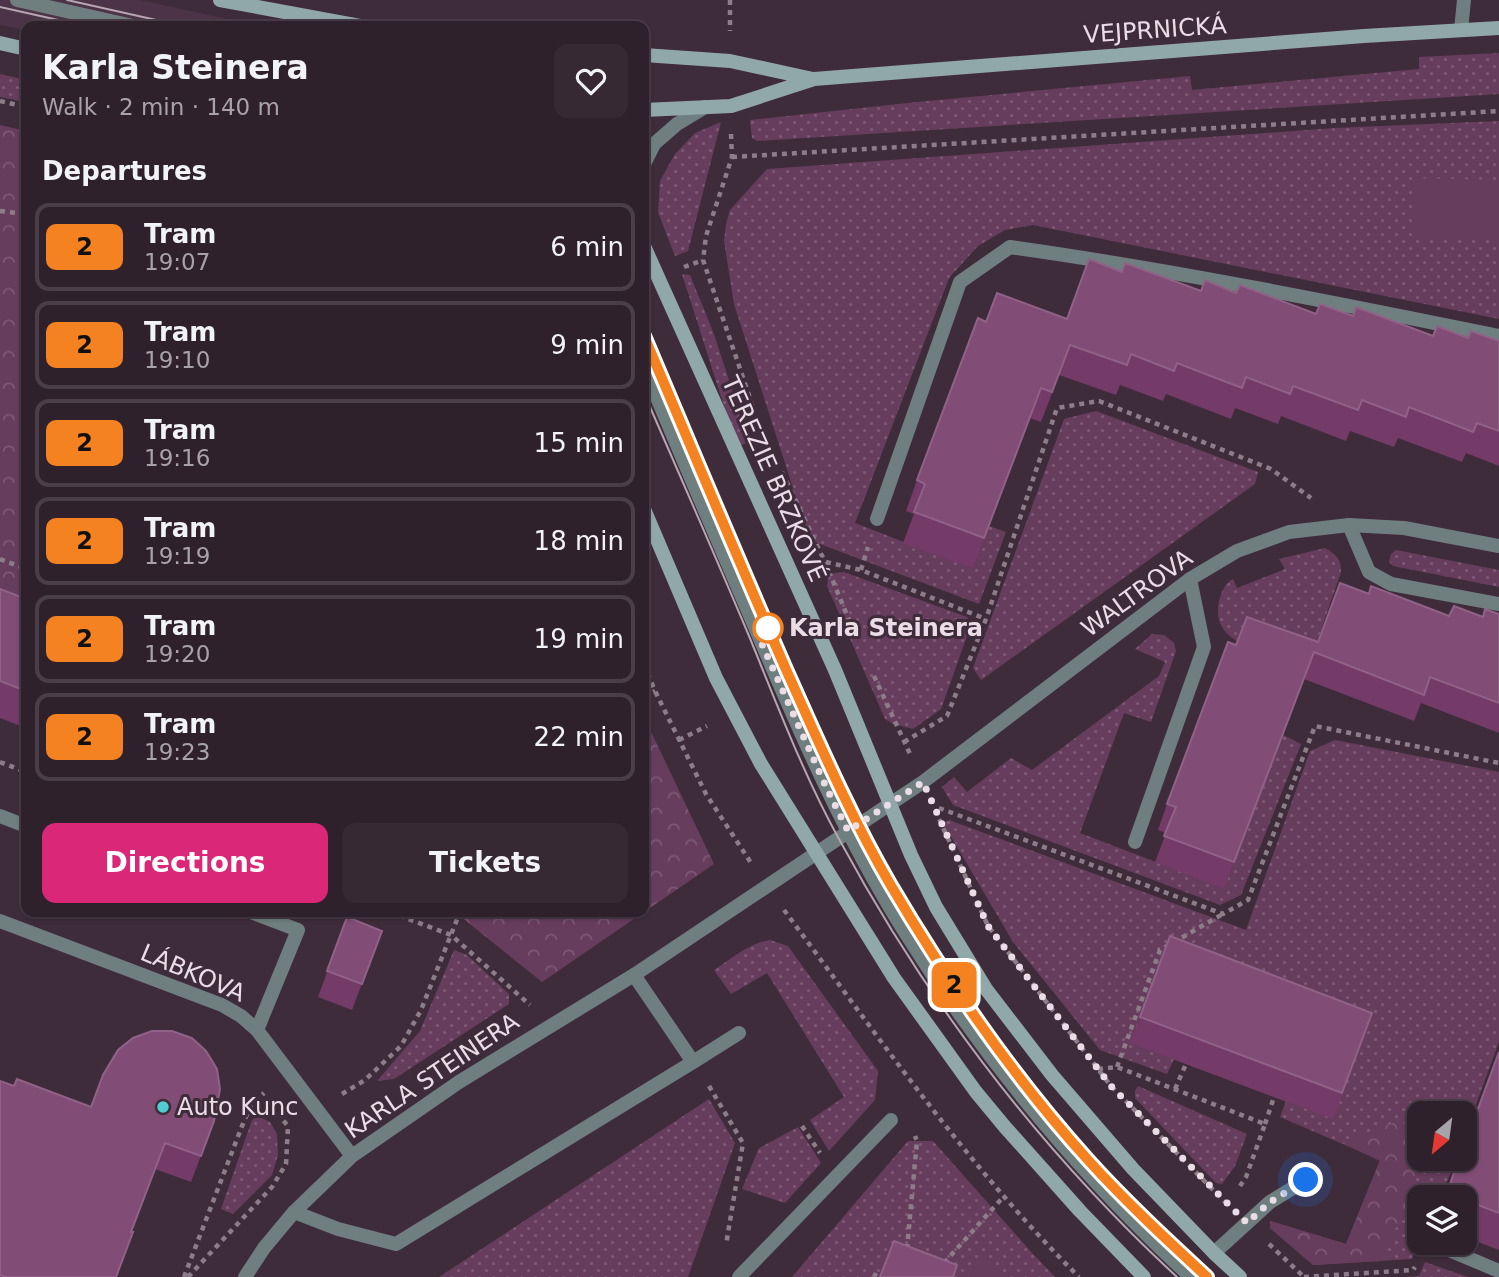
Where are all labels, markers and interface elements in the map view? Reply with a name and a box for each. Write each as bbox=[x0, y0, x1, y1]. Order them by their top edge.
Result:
street label: VEJPRNICKÁ bbox=[1082, 10, 1228, 49]
button: heart bbox=[554, 44, 628, 118]
text: Karla Steinera bbox=[42, 48, 309, 87]
text: Walk · 2 min · 140 m bbox=[42, 94, 280, 120]
text: Departures bbox=[42, 156, 207, 186]
text: Tram bbox=[144, 219, 216, 249]
text: 6 min bbox=[550, 232, 624, 262]
text: 2 bbox=[76, 233, 93, 261]
text: 19:07 bbox=[144, 249, 210, 275]
text: Tram bbox=[144, 317, 216, 347]
text: 9 min bbox=[550, 330, 624, 360]
text: 2 bbox=[76, 331, 93, 359]
text: 19:10 bbox=[144, 347, 210, 373]
street label: TEREZIE BRZKOVÉ bbox=[716, 371, 833, 586]
text: Tram bbox=[144, 415, 216, 445]
text: 15 min bbox=[534, 428, 624, 458]
text: 2 bbox=[76, 429, 93, 457]
text: 19:16 bbox=[144, 445, 210, 471]
text: Tram bbox=[144, 513, 216, 543]
text: 18 min bbox=[534, 526, 624, 556]
text: 2 bbox=[76, 527, 93, 555]
text: 19:19 bbox=[144, 543, 210, 569]
street label: WALTROVA bbox=[1076, 543, 1198, 643]
text: Tram bbox=[144, 611, 216, 641]
marker: Karla Steinera bbox=[753, 613, 783, 643]
place label: Karla Steinera bbox=[789, 614, 983, 642]
text: 19 min bbox=[534, 624, 624, 654]
text: 2 bbox=[76, 625, 93, 653]
text: 19:20 bbox=[144, 641, 210, 667]
text: Tram bbox=[144, 709, 216, 739]
text: 22 min bbox=[534, 722, 624, 752]
text: 2 bbox=[76, 723, 93, 751]
text: 19:23 bbox=[144, 739, 210, 765]
button: Directions bbox=[42, 823, 328, 903]
button: Tickets bbox=[342, 823, 628, 903]
street label: LÁBKOVA bbox=[136, 938, 250, 1008]
line badge: 2 bbox=[931, 962, 977, 1008]
text: 2 bbox=[946, 971, 962, 999]
street label: KARLA STEINERA bbox=[340, 1007, 525, 1145]
place label: Auto Kunc bbox=[177, 1093, 299, 1121]
marker: Auto Kunc bbox=[155, 1099, 171, 1115]
north arrow bbox=[1407, 1101, 1477, 1171]
map controls bbox=[1407, 1101, 1477, 1255]
your location bbox=[1288, 1162, 1323, 1197]
button: layers bbox=[1407, 1185, 1477, 1255]

